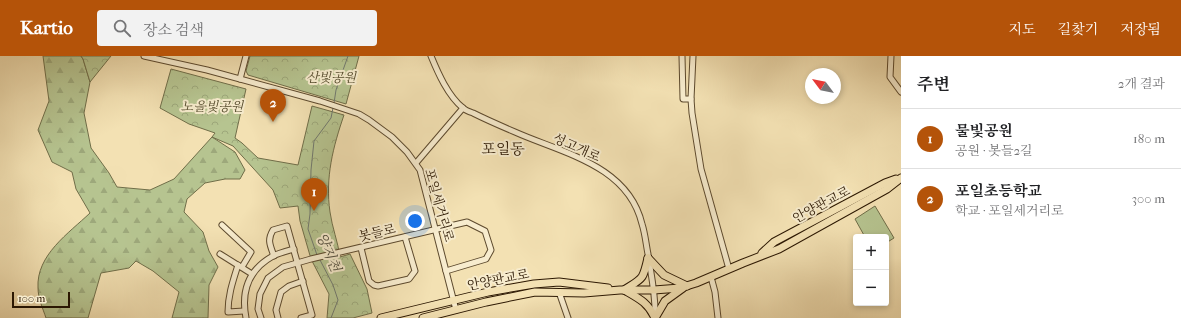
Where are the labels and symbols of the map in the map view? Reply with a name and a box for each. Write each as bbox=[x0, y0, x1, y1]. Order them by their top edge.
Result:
north arrow bbox=[805, 68, 841, 104]
park label: 산빛공원 bbox=[306, 70, 358, 85]
pin: 2 bbox=[260, 89, 286, 122]
park label: 노을빛공원 bbox=[181, 99, 245, 114]
street label: 성고개로 bbox=[551, 130, 603, 165]
district label: 포일동 bbox=[481, 140, 525, 158]
street label: 포일세거리로 bbox=[422, 167, 457, 244]
pin: 1 bbox=[301, 178, 327, 211]
street label: 안양판교로 bbox=[790, 183, 853, 226]
your location bbox=[405, 211, 425, 231]
street label: 봇들로 bbox=[357, 221, 398, 244]
water label: 양지천 bbox=[313, 230, 345, 276]
street label: 안양판교로 bbox=[466, 266, 531, 293]
scale bar bbox=[12, 290, 70, 309]

